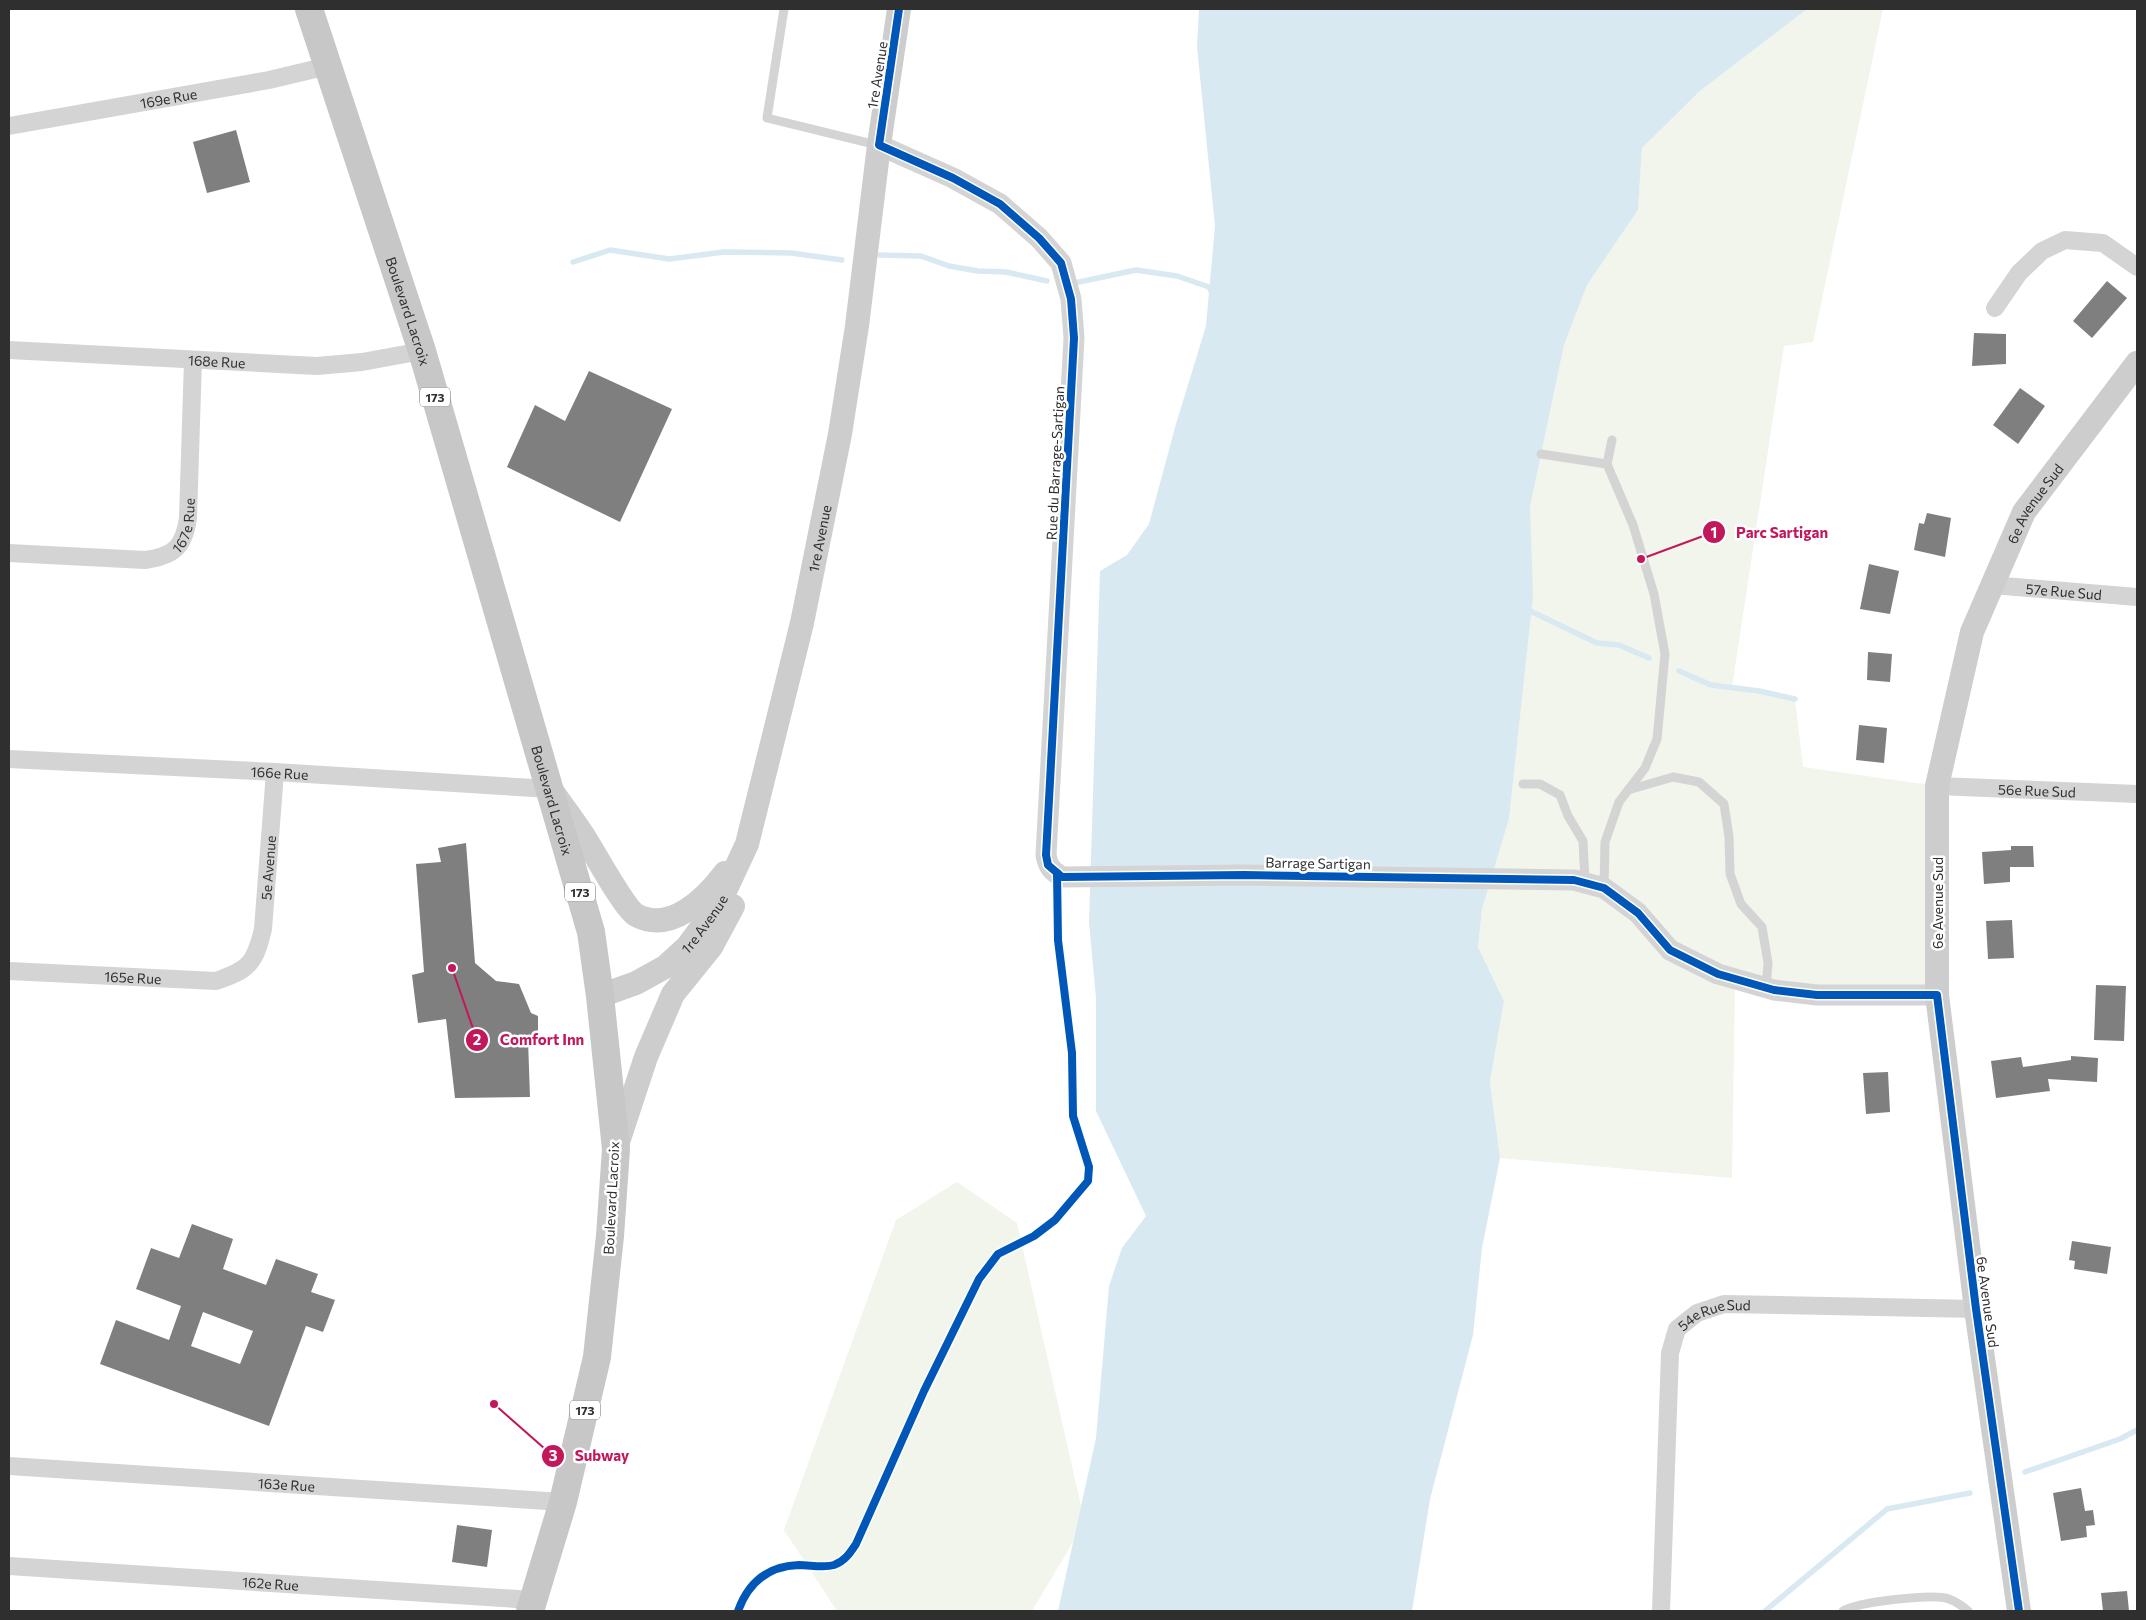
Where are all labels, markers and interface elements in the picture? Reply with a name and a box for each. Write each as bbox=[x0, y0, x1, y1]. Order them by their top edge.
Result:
street label: 1re Avenue bbox=[863, 40, 891, 110]
street label: 169e Rue bbox=[139, 84, 198, 111]
street label: Boulevard Lacroix bbox=[383, 254, 434, 368]
street label: 168e Rue bbox=[188, 351, 246, 371]
street label: Rue du Barrage-Sartigan bbox=[1042, 385, 1068, 541]
road number: 173 bbox=[420, 388, 450, 407]
street label: 6e Avenue Sud bbox=[2003, 460, 2066, 546]
street label: 167e Rue bbox=[168, 498, 197, 556]
street label: 1re Avenue bbox=[804, 503, 834, 573]
callout: Parc Sartigan bbox=[1701, 517, 1839, 547]
text: 1 bbox=[1711, 523, 1717, 541]
text: Parc Sartigan bbox=[1736, 523, 1828, 541]
street label: 57e Rue Sud bbox=[2025, 579, 2102, 603]
street label: Boulevard Lacroix bbox=[529, 743, 577, 858]
street label: 166e Rue bbox=[250, 762, 309, 783]
street label: 56e Rue Sud bbox=[1998, 780, 2076, 800]
street label: 5e Avenue bbox=[257, 835, 279, 901]
street label: Barrage Sartigan bbox=[1265, 854, 1371, 872]
street label: 6e Avenue Sud bbox=[1929, 857, 1946, 949]
road number: 173 bbox=[565, 882, 595, 902]
street label: 1re Avenue bbox=[677, 892, 731, 957]
street label: 165e Rue bbox=[104, 967, 162, 987]
callout: Comfort Inn bbox=[465, 1025, 594, 1055]
text: 2 bbox=[473, 1030, 481, 1048]
text: Comfort Inn bbox=[500, 1030, 584, 1048]
street label: Boulevard Lacroix bbox=[600, 1140, 622, 1255]
street label: 6e Avenue Sud bbox=[1973, 1255, 2003, 1349]
street label: 54e Rue Sud bbox=[1674, 1295, 1751, 1334]
road number: 173 bbox=[570, 1400, 600, 1420]
callout: Subway bbox=[540, 1441, 640, 1471]
text: 3 bbox=[549, 1446, 558, 1464]
text: Subway bbox=[575, 1446, 630, 1464]
street label: 163e Rue bbox=[257, 1474, 315, 1494]
street label: 162e Rue bbox=[242, 1573, 299, 1593]

